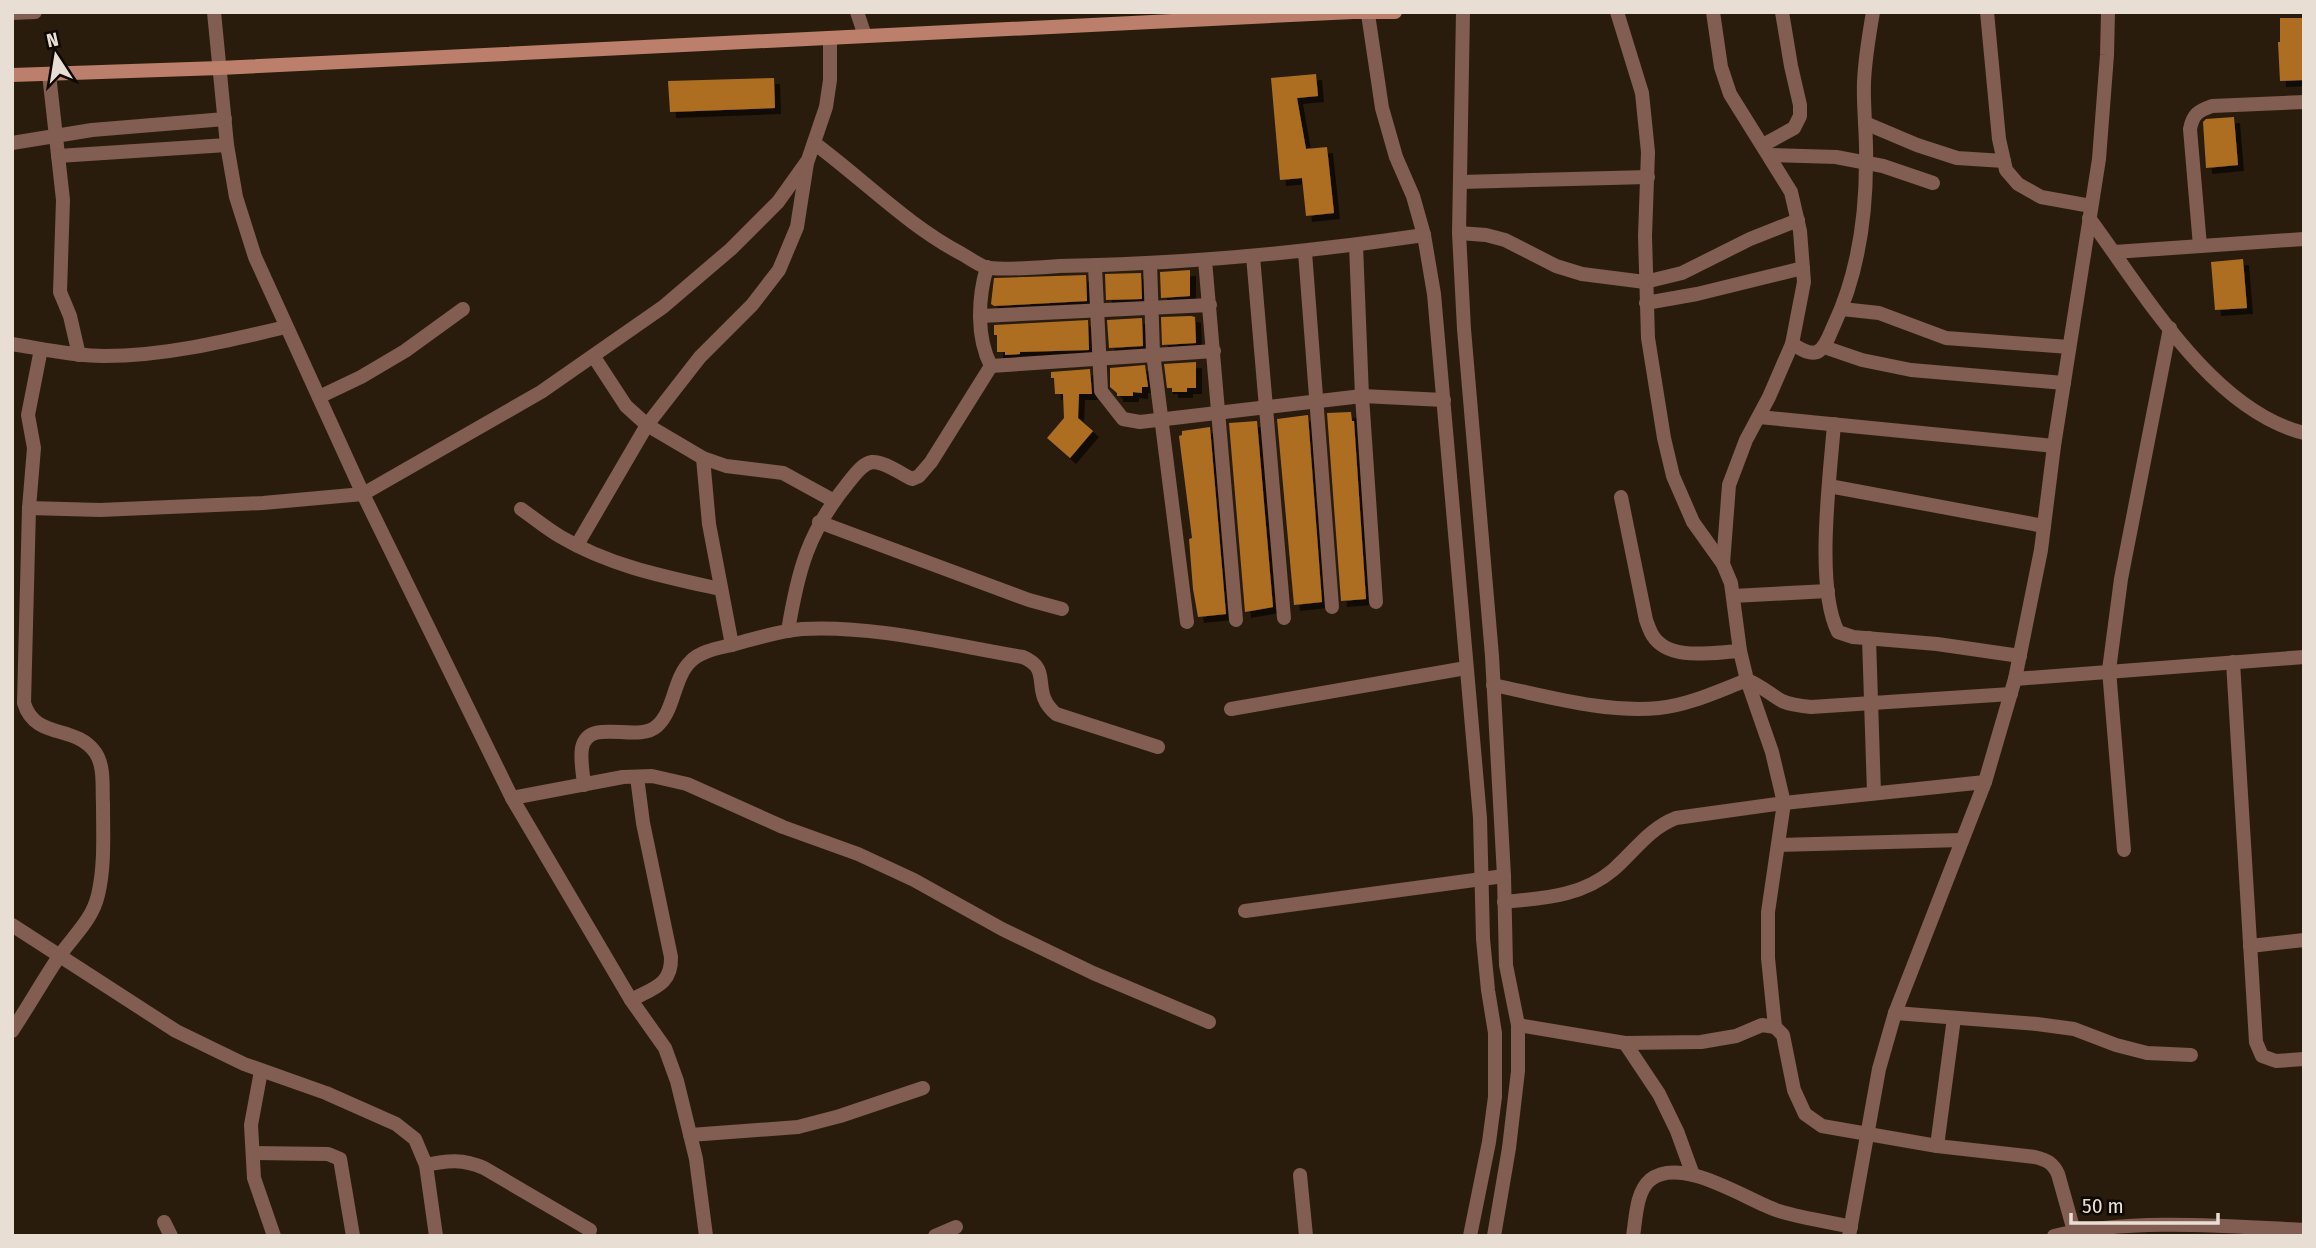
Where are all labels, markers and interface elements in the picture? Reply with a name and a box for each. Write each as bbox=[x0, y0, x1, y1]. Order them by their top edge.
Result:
north arrow bbox=[21, 21, 91, 91]
text: N bbox=[45, 27, 61, 52]
scale bar bbox=[2071, 1182, 2218, 1226]
text: 50 m bbox=[2082, 1193, 2124, 1219]

